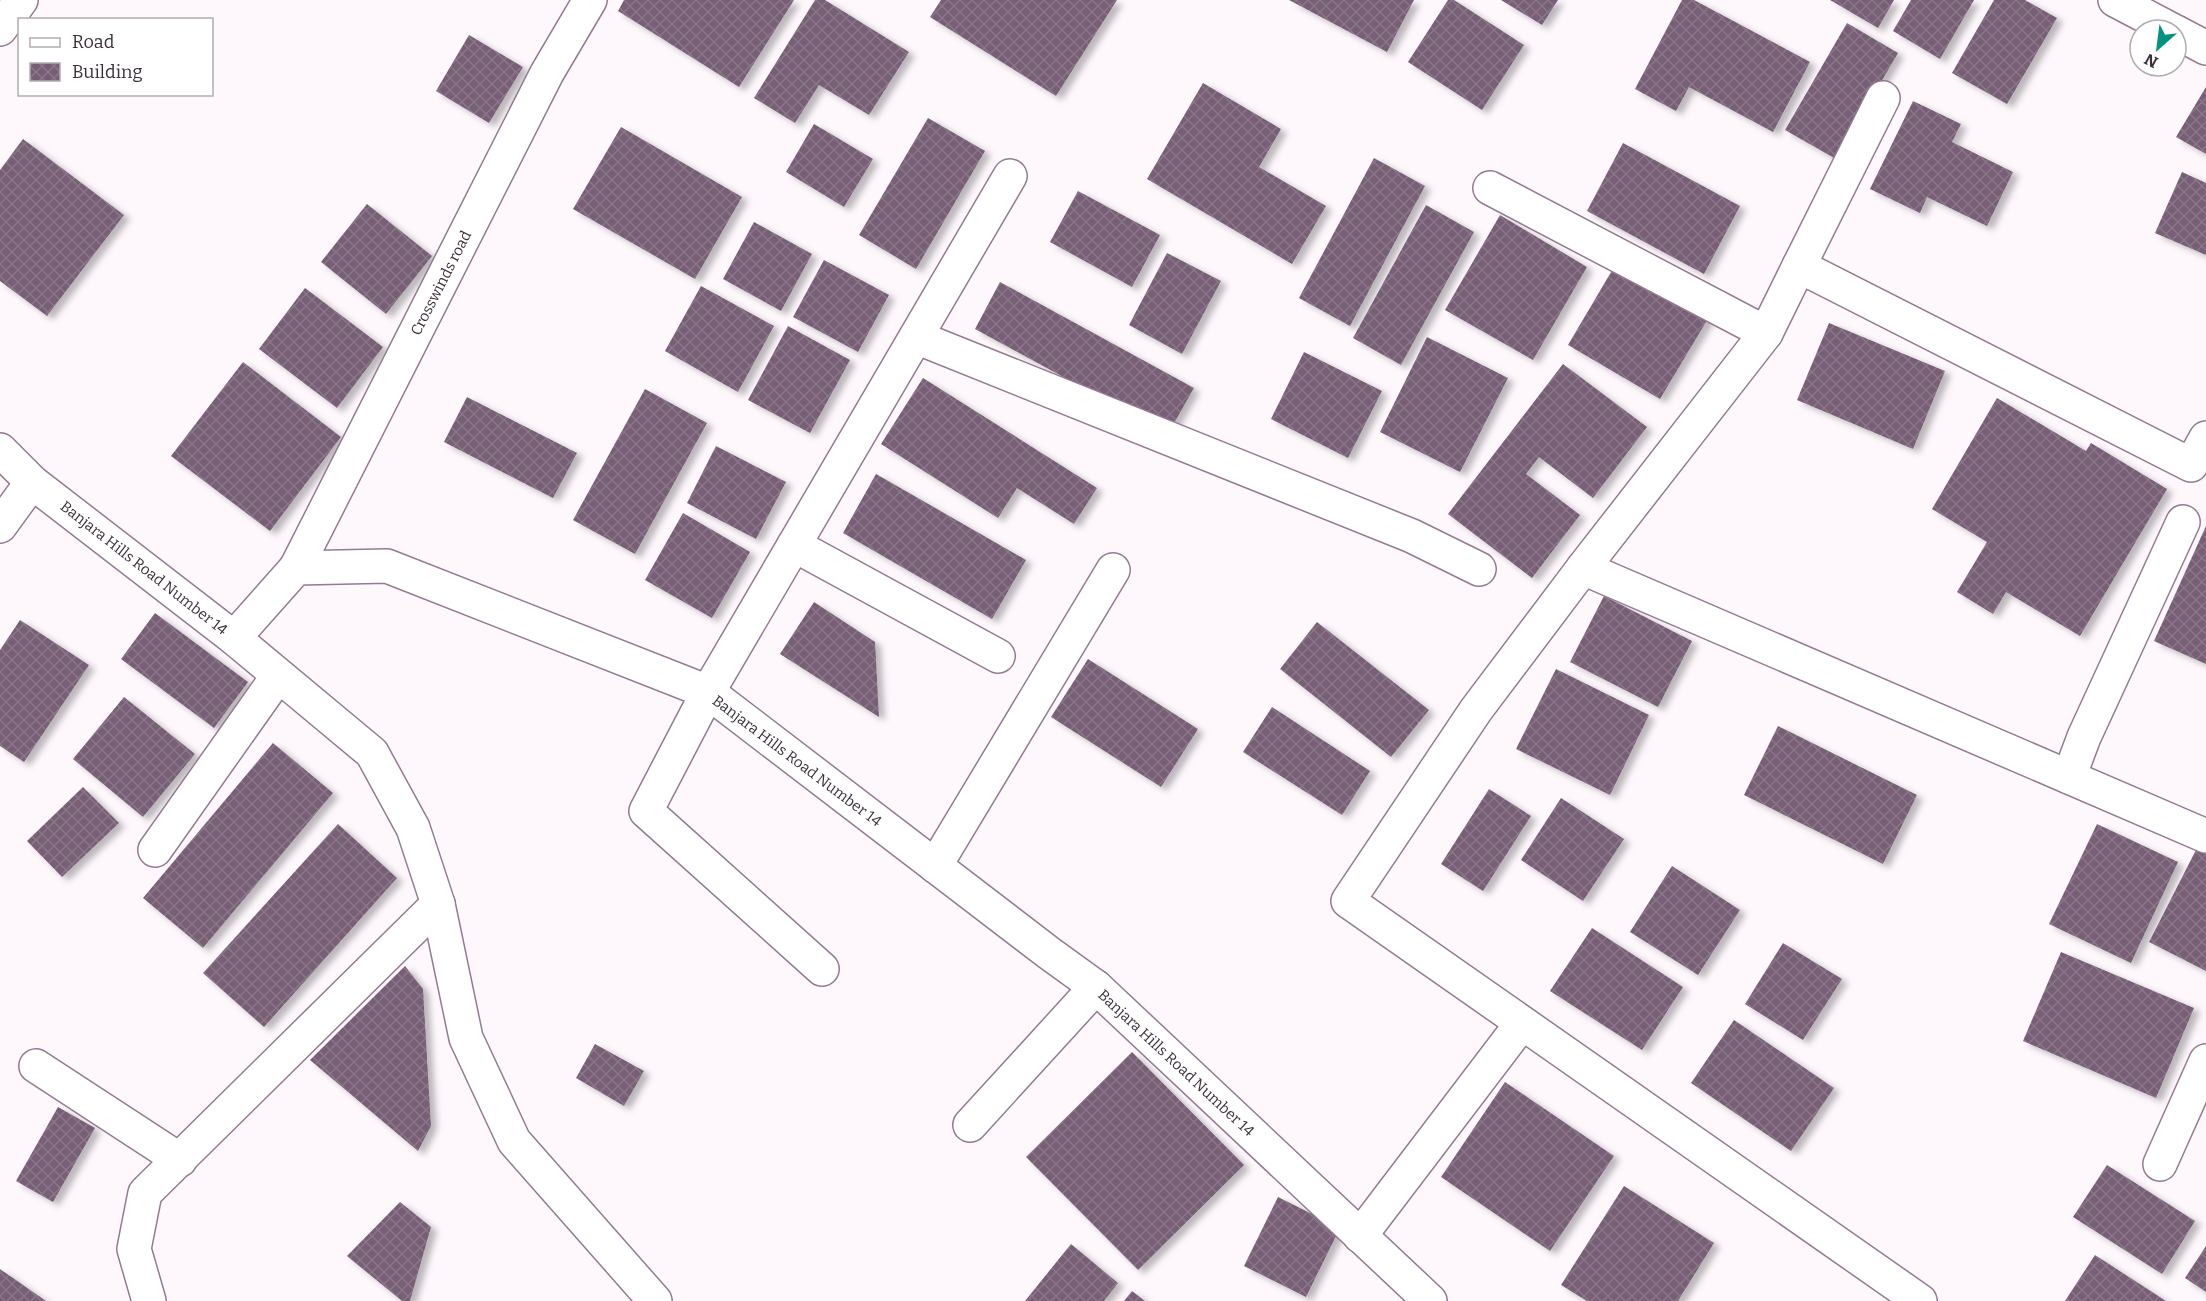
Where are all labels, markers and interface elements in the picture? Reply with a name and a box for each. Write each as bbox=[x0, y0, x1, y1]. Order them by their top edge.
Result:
legend bbox=[18, 18, 213, 96]
north arrow bbox=[2128, 18, 2188, 78]
text: Road bbox=[72, 31, 115, 53]
text: N bbox=[2141, 50, 2161, 72]
text: Building bbox=[72, 61, 143, 83]
street label: Crosswinds road bbox=[407, 228, 475, 338]
street label: Banjara Hills Road Number 14 bbox=[57, 497, 231, 639]
street label: Banjara Hills Road Number 14 bbox=[709, 692, 885, 831]
street label: Banjara Hills Road Number 14 bbox=[1094, 986, 1258, 1140]

